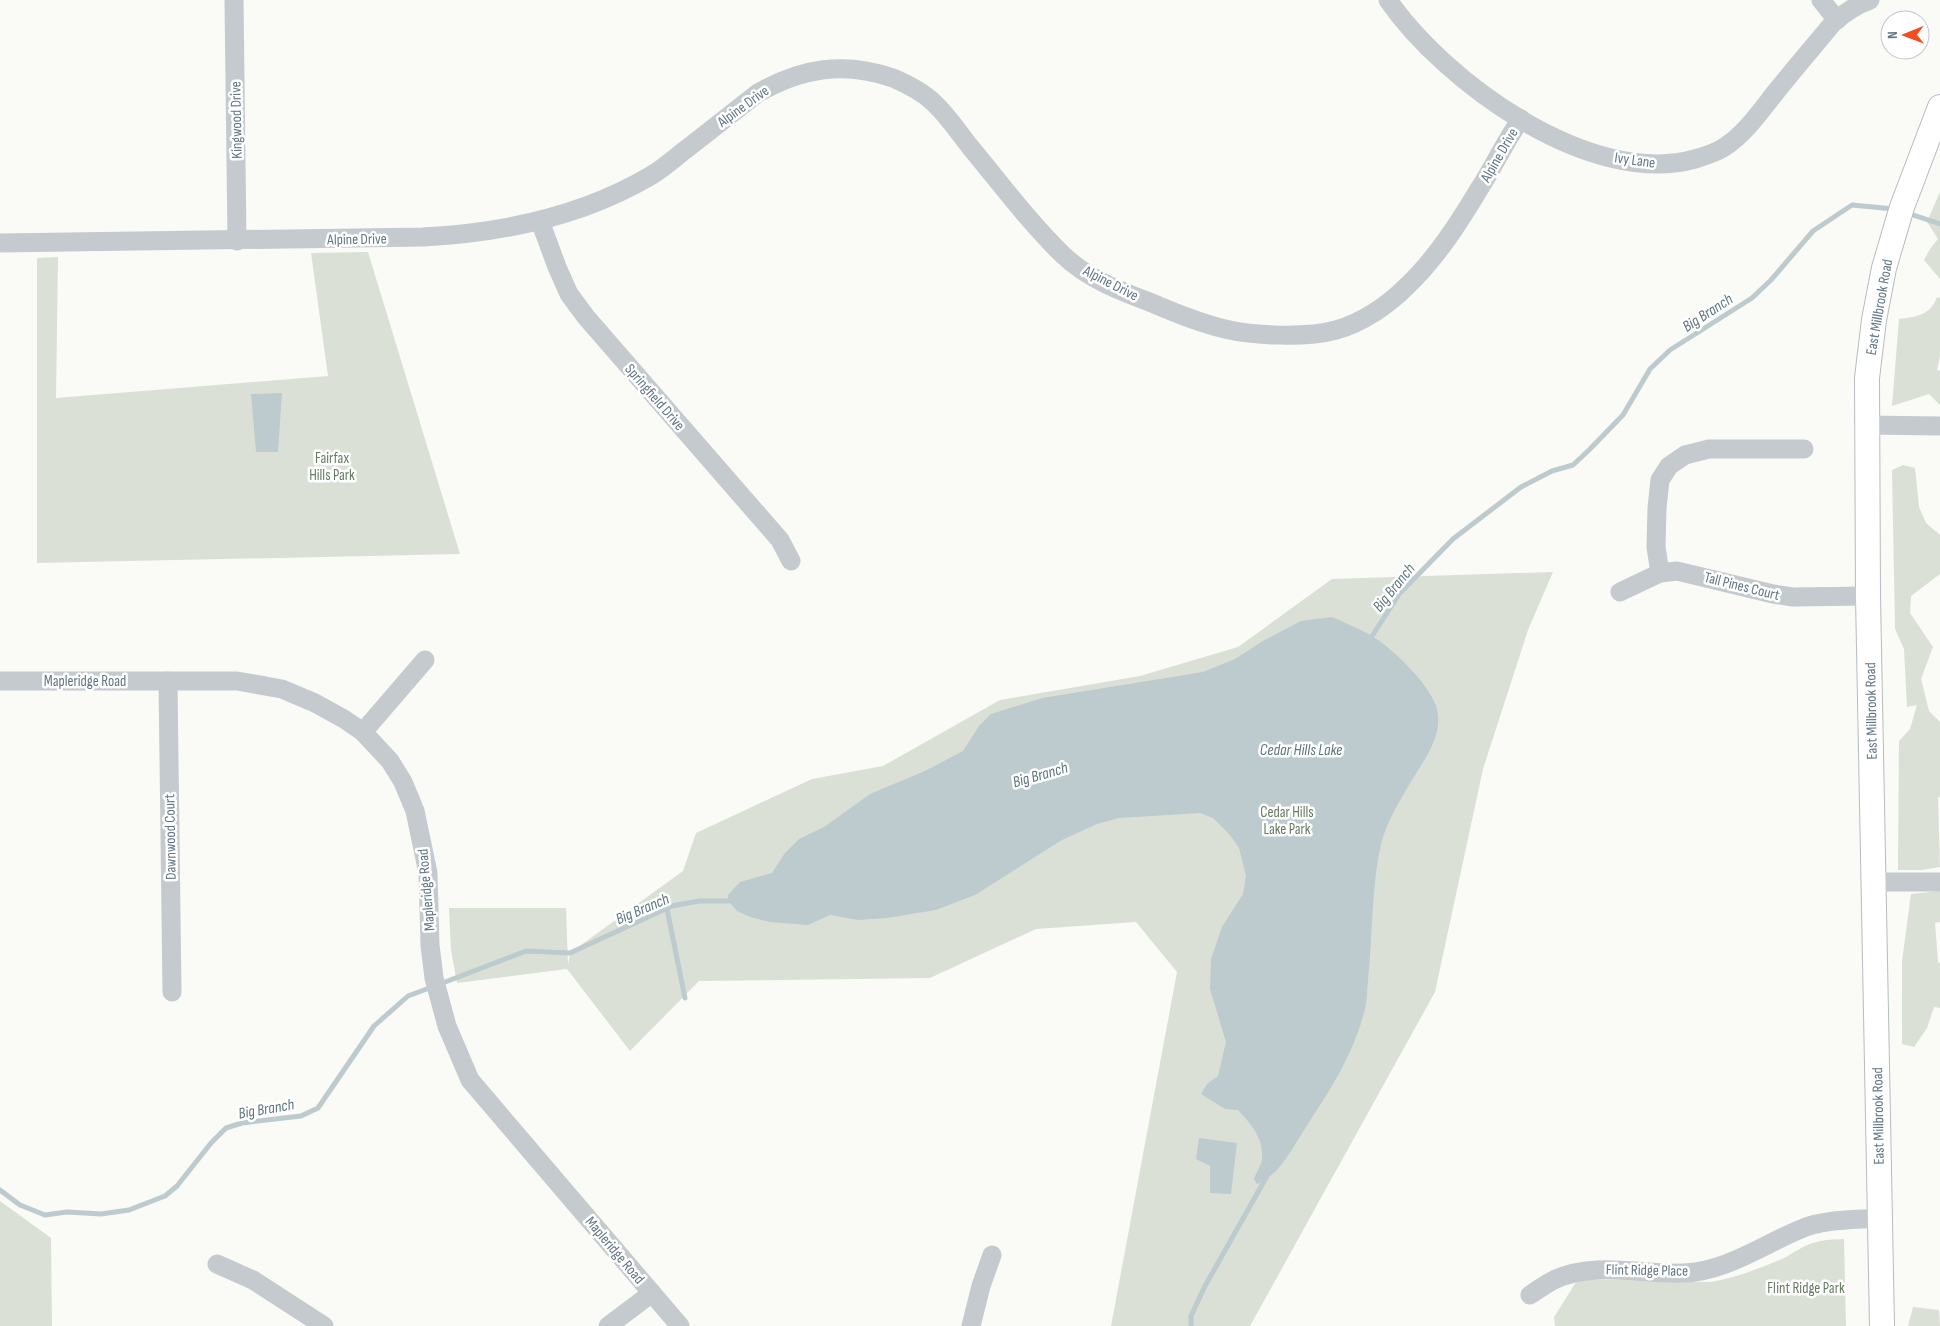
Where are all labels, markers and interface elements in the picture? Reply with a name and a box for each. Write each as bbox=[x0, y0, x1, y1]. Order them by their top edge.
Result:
north arrow bbox=[1880, 10, 1930, 60]
text: N bbox=[1884, 31, 1901, 39]
street label: Kingwood Drive bbox=[226, 81, 247, 159]
street label: Alpine Drive bbox=[713, 81, 773, 132]
street label: Alpine Drive bbox=[1476, 125, 1523, 187]
street label: Ivy Lane bbox=[1613, 148, 1656, 173]
street label: Alpine Drive bbox=[326, 229, 387, 250]
street label: East Millbrook Road bbox=[1862, 258, 1897, 357]
street label: Alpine Drive bbox=[1079, 261, 1142, 305]
water label: Big Branch bbox=[1679, 290, 1737, 337]
street label: Springfield Drive bbox=[620, 360, 689, 435]
park label: Fairfax Hills Park bbox=[309, 449, 355, 485]
water label: Big Branch bbox=[1369, 560, 1419, 616]
street label: Tall Pines Court bbox=[1702, 568, 1782, 605]
street label: East Millbrook Road bbox=[1861, 662, 1882, 760]
street label: Mapleridge Road bbox=[44, 672, 126, 691]
water label: Cedar Hills Lake bbox=[1260, 741, 1342, 760]
water label: Big Branch bbox=[1011, 758, 1070, 792]
street label: Dawnwood Court bbox=[160, 793, 181, 880]
park label: Cedar Hills Lake Park bbox=[1260, 803, 1314, 839]
street label: Mapleridge Road bbox=[413, 848, 440, 932]
water label: Big Branch bbox=[613, 890, 672, 929]
street label: East Millbrook Road bbox=[1868, 1067, 1889, 1165]
water label: Big Branch bbox=[237, 1095, 296, 1124]
street label: Mapleridge Road bbox=[581, 1213, 648, 1288]
street label: Flint Ridge Place bbox=[1606, 1260, 1688, 1281]
park label: Flint Ridge Park bbox=[1767, 1279, 1845, 1298]

